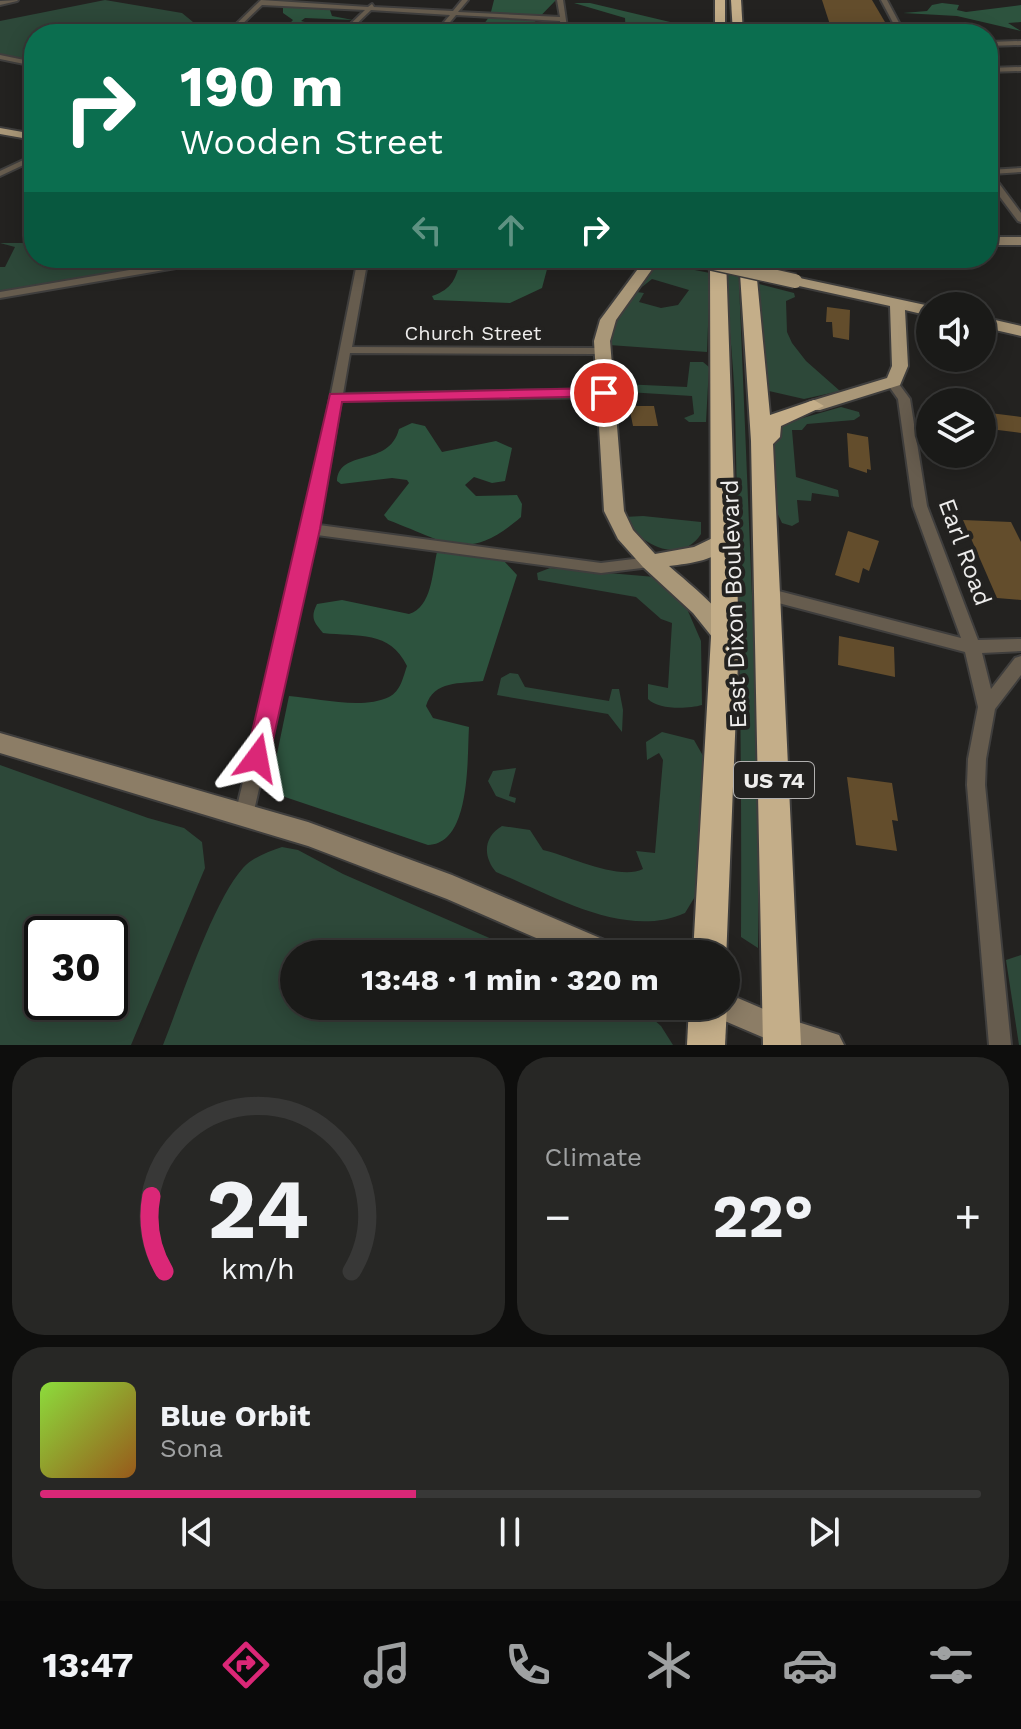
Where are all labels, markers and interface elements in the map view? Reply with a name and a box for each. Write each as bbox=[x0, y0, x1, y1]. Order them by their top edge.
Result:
text: 190 m bbox=[180, 54, 343, 120]
icon: right bbox=[48, 56, 152, 160]
text: Wooden Street bbox=[180, 121, 443, 163]
icon: left bbox=[405, 208, 449, 252]
icon: ahead bbox=[489, 208, 533, 252]
icon: right bbox=[573, 208, 617, 252]
map controls bbox=[916, 292, 996, 468]
button: sound bbox=[916, 292, 996, 372]
street label: Church Street bbox=[405, 321, 542, 345]
pin bbox=[570, 359, 638, 427]
icon: arrive bbox=[582, 371, 626, 415]
button: layers bbox=[916, 388, 996, 468]
street label: East Dixon Boulevard bbox=[716, 479, 752, 729]
street label: Earl Road bbox=[933, 495, 997, 609]
position arrow bbox=[215, 716, 299, 800]
road number: US 74 bbox=[734, 762, 814, 798]
speed limit sign: 30 bbox=[24, 916, 128, 1020]
text: 13:48 · 1 min · 320 m bbox=[361, 962, 659, 997]
text: Climate bbox=[545, 1142, 642, 1172]
text: 24 bbox=[207, 1161, 309, 1258]
text: 22° bbox=[712, 1181, 813, 1252]
text: − bbox=[545, 1191, 571, 1243]
text: + bbox=[954, 1191, 981, 1243]
text: km/h bbox=[221, 1252, 295, 1286]
text: Blue Orbit bbox=[160, 1398, 310, 1433]
text: Sona bbox=[160, 1433, 223, 1463]
icon: previous bbox=[175, 1510, 219, 1554]
icon: pause bbox=[488, 1510, 532, 1554]
icon: next bbox=[802, 1510, 846, 1554]
icon: directions bbox=[218, 1637, 274, 1693]
icon: music bbox=[359, 1637, 415, 1693]
icon: phone bbox=[500, 1637, 556, 1693]
icon: climate bbox=[641, 1637, 697, 1693]
icon: car bbox=[782, 1637, 838, 1693]
icon: filters bbox=[923, 1637, 979, 1693]
text: 13:47 bbox=[42, 1644, 134, 1686]

